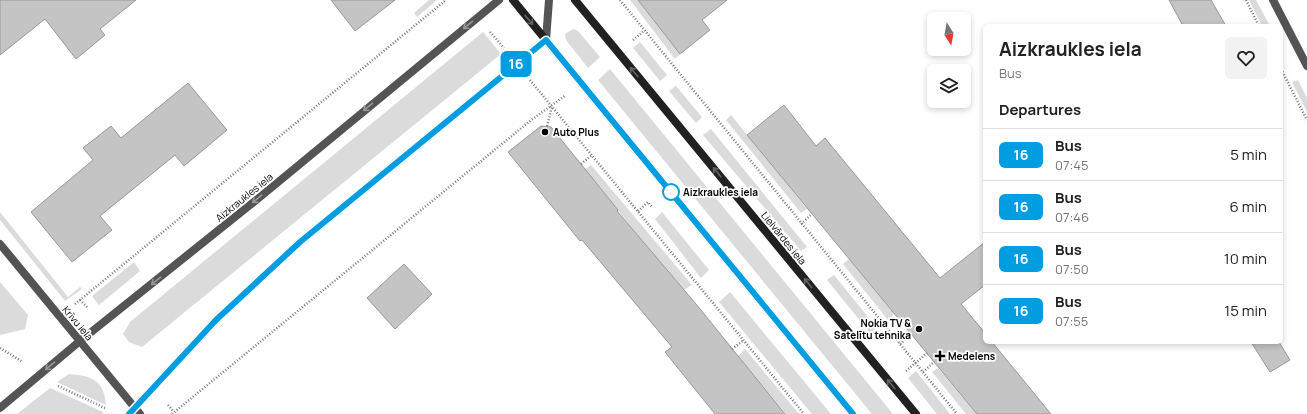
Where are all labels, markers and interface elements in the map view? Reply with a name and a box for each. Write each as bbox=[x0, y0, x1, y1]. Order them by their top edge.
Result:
north arrow bbox=[927, 12, 971, 56]
map controls bbox=[927, 12, 971, 108]
one-way arrow bbox=[525, 15, 534, 25]
one-way arrow bbox=[463, 20, 474, 29]
text: Aizkraukles iela bbox=[999, 36, 1142, 62]
button: heart bbox=[1225, 37, 1267, 79]
line badge: 16 bbox=[498, 51, 534, 77]
text: 16 bbox=[509, 54, 523, 73]
button: layers bbox=[927, 64, 971, 108]
text: Bus bbox=[999, 64, 1022, 82]
one-way arrow bbox=[630, 66, 639, 77]
text: Departures bbox=[999, 99, 1081, 120]
one-way arrow bbox=[363, 103, 373, 112]
place label: Auto Plus bbox=[553, 125, 600, 139]
marker: Auto Plus bbox=[540, 127, 550, 137]
text: Bus bbox=[1055, 135, 1082, 156]
text: 5 min bbox=[1230, 144, 1267, 165]
text: 16 bbox=[1014, 145, 1028, 164]
text: 07:45 bbox=[1055, 156, 1089, 174]
one-way arrow bbox=[712, 167, 721, 178]
street label: Aizkraukles iela bbox=[212, 169, 276, 225]
marker: Aizkraukles iela bbox=[662, 183, 680, 201]
place label: Aizkraukles iela bbox=[683, 185, 758, 199]
text: Bus bbox=[1055, 187, 1082, 208]
one-way arrow bbox=[252, 195, 263, 204]
text: 6 min bbox=[1230, 196, 1267, 217]
text: 16 bbox=[1014, 197, 1028, 216]
text: 07:46 bbox=[1055, 208, 1089, 226]
street label: Lielvārdes iela bbox=[758, 209, 810, 267]
text: Bus bbox=[1055, 239, 1082, 260]
text: 10 min bbox=[1224, 248, 1267, 269]
text: 16 bbox=[1014, 249, 1028, 268]
text: 07:50 bbox=[1055, 260, 1089, 278]
one-way arrow bbox=[150, 276, 161, 285]
one-way arrow bbox=[804, 278, 813, 289]
text: Bus bbox=[1055, 291, 1082, 312]
text: 15 min bbox=[1224, 300, 1267, 321]
text: 16 bbox=[1014, 301, 1028, 320]
street label: Krīvu iela bbox=[59, 303, 97, 343]
text: 07:55 bbox=[1055, 312, 1088, 330]
place label: Nokia TV & Satelītu tehnika bbox=[834, 316, 911, 342]
marker: Nokia TV & Satelītu tehnika bbox=[914, 324, 924, 334]
place label: Medelens bbox=[948, 349, 996, 363]
marker: Medelens bbox=[935, 351, 945, 361]
one-way arrow bbox=[44, 362, 55, 371]
one-way arrow bbox=[886, 378, 895, 389]

